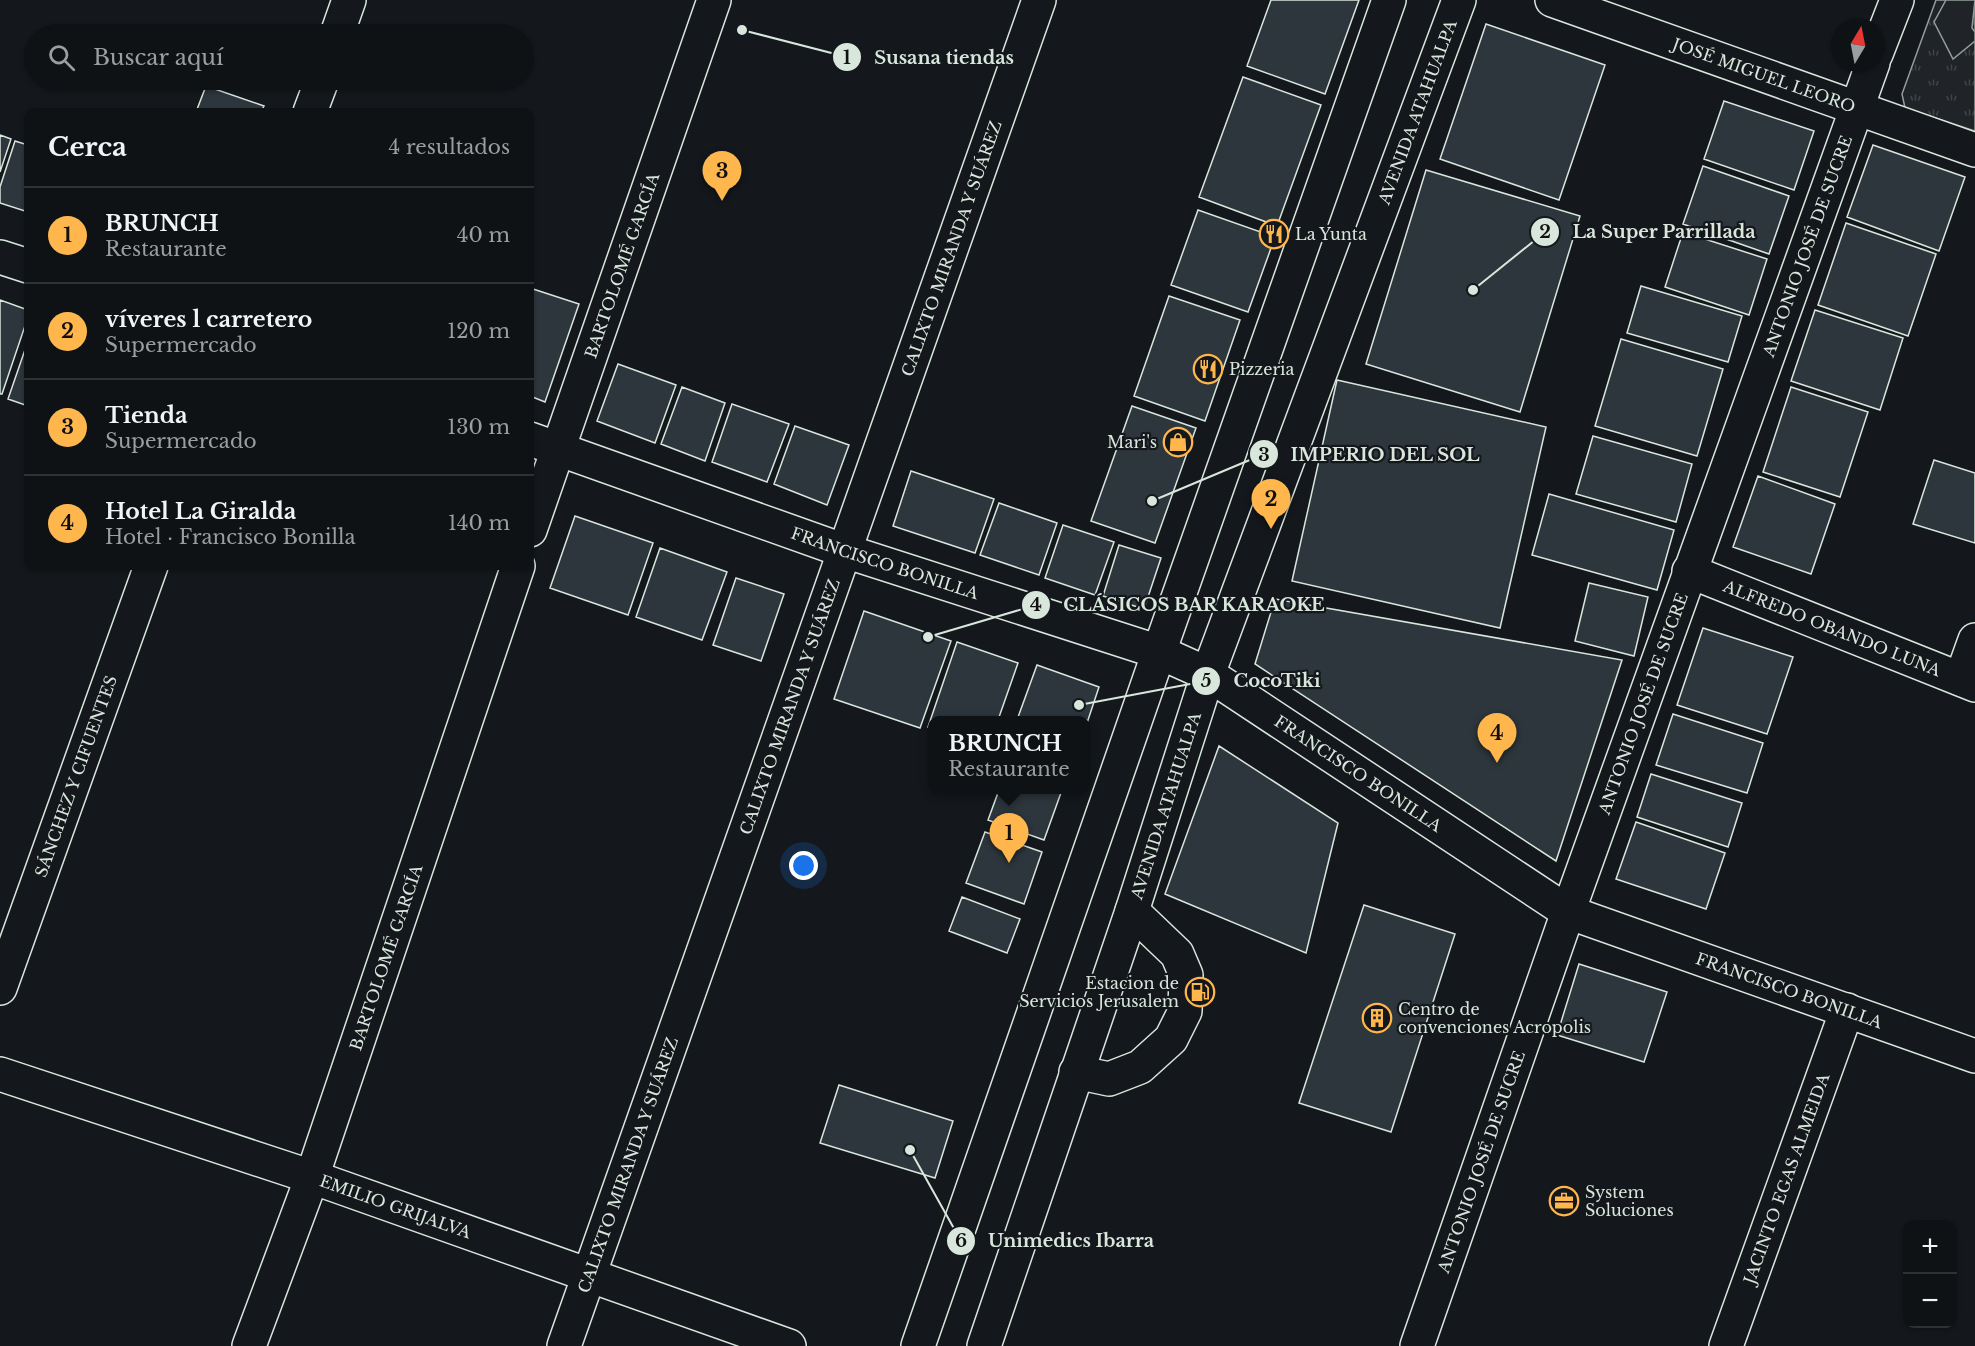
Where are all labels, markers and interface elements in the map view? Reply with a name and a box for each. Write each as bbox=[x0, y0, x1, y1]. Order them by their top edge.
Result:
street label: AVENIDA ATAHUALPA bbox=[1373, 16, 1461, 208]
north arrow bbox=[1831, 18, 1885, 72]
search box bbox=[24, 24, 534, 90]
street label: JOSÉ MIGUEL LEORO bbox=[1668, 33, 1858, 117]
callout: Susana tiendas bbox=[832, 39, 1026, 75]
icon: search bbox=[45, 41, 78, 74]
text: Buscar aquí bbox=[93, 44, 224, 71]
text: 1 bbox=[843, 47, 851, 69]
text: Susana tiendas bbox=[874, 47, 1014, 69]
street label: CALIXTO MIRANDA Y SUÁREZ bbox=[897, 118, 1006, 379]
text: Cerca bbox=[48, 131, 127, 163]
street label: ANTONIO JOSÉ DE SUCRE bbox=[1758, 133, 1856, 361]
text: 4 resultados bbox=[389, 135, 510, 159]
pin: 3 bbox=[702, 152, 742, 201]
street label: BARTOLOMÉ GARCÍA bbox=[580, 170, 663, 361]
text: BRUNCH bbox=[105, 210, 219, 237]
callout: La Super Parrillada bbox=[1530, 214, 1768, 250]
restaurant icon: La Yunta bbox=[1258, 218, 1290, 250]
text: 2 bbox=[1539, 221, 1551, 243]
text: La Super Parrillada bbox=[1572, 221, 1756, 243]
text: 1 bbox=[63, 223, 72, 247]
text: 40 m bbox=[457, 223, 510, 247]
place label: La Yunta bbox=[1295, 224, 1367, 244]
text: Restaurante bbox=[105, 237, 227, 261]
text: víveres l carretero bbox=[105, 306, 312, 333]
text: 2 bbox=[61, 319, 74, 343]
text: 120 m bbox=[447, 319, 510, 343]
text: Supermercado bbox=[105, 333, 257, 357]
restaurant icon: Pizzeria bbox=[1192, 353, 1224, 385]
place label: Pizzeria bbox=[1229, 359, 1295, 379]
text: Tienda bbox=[105, 402, 188, 429]
text: 3 bbox=[61, 415, 74, 439]
text: 130 m bbox=[447, 415, 510, 439]
shop icon: Mari's bbox=[1162, 426, 1194, 458]
text: Supermercado bbox=[105, 429, 257, 453]
place label: Mari's bbox=[1107, 432, 1157, 452]
callout: IMPERIO DEL SOL bbox=[1249, 436, 1492, 472]
text: 3 bbox=[1258, 444, 1270, 466]
text: IMPERIO DEL SOL bbox=[1290, 444, 1480, 466]
pin: 2 bbox=[1252, 480, 1290, 529]
text: Hotel La Giralda bbox=[105, 498, 296, 525]
text: 4 bbox=[61, 511, 74, 535]
text: 140 m bbox=[448, 511, 510, 535]
street label: FRANCISCO BONILLA bbox=[788, 523, 982, 604]
text: Hotel · Francisco Bonilla bbox=[105, 525, 356, 549]
street label: ALFREDO OBANDO LUNA bbox=[1720, 575, 1944, 681]
street label: CALIXTO MIRANDA Y SUÁREZ bbox=[735, 576, 844, 837]
callout: CLÁSICOS BAR KARAOKE bbox=[1021, 587, 1337, 623]
street label: ANTONIO JOSÉ DE SUCRE bbox=[1594, 590, 1692, 818]
text: CLÁSICOS BAR KARAOKE bbox=[1063, 593, 1325, 616]
text: 4 bbox=[1030, 594, 1042, 616]
callout: CocoTiki bbox=[1191, 663, 1332, 699]
text: 5 bbox=[1201, 670, 1211, 692]
text: CocoTiki bbox=[1234, 670, 1321, 692]
street label: SÁNCHEZ Y CIFUENTES bbox=[31, 673, 121, 880]
street label: AVENIDA ATAHUALPA bbox=[1126, 709, 1205, 903]
street label: FRANCISCO BONILLA bbox=[1271, 711, 1446, 836]
pin: 4 bbox=[1478, 714, 1516, 763]
popup bbox=[928, 716, 1090, 794]
text: BRUNCH bbox=[948, 730, 1062, 757]
text: Restaurante bbox=[948, 757, 1070, 781]
pin: 1 bbox=[990, 814, 1028, 863]
your location bbox=[789, 851, 818, 880]
street label: BARTOLOMÉ GARCÍA bbox=[345, 861, 427, 1053]
street label: FRANCISCO BONILLA bbox=[1693, 948, 1886, 1033]
place label: Estacion de Servicios Jerusalem bbox=[1019, 973, 1179, 1011]
fuel station icon: Estacion de Servicios Jerusalem bbox=[1184, 976, 1216, 1008]
place label: Centro de convenciones Acropolis bbox=[1398, 999, 1591, 1037]
building icon: Centro de convenciones Acropolis bbox=[1361, 1002, 1393, 1034]
street label: CALIXTO MIRANDA Y SUÁREZ bbox=[574, 1034, 682, 1296]
street label: ANTONIO JOSÉ DE SUCRE bbox=[1433, 1048, 1529, 1277]
street label: JACINTO EGAS ALMEIDA bbox=[1739, 1070, 1834, 1288]
street label: EMILIO GRIJALVA bbox=[317, 1171, 474, 1243]
place label: System Soluciones bbox=[1585, 1182, 1674, 1220]
office icon: System Soluciones bbox=[1548, 1185, 1580, 1217]
map controls bbox=[1903, 1220, 1957, 1328]
button: + bbox=[1903, 1220, 1957, 1274]
callout: Unimedics Ibarra bbox=[946, 1223, 1166, 1259]
text: 6 bbox=[955, 1230, 967, 1252]
text: Unimedics Ibarra bbox=[988, 1230, 1155, 1252]
button: − bbox=[1903, 1274, 1957, 1328]

